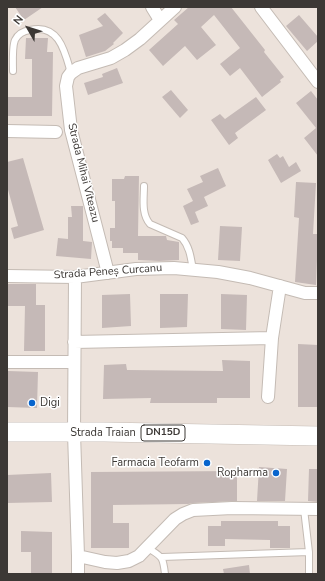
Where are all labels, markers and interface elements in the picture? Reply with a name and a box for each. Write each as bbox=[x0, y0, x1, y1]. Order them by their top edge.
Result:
north arrow bbox=[8, 8, 48, 48]
text: N bbox=[10, 12, 27, 28]
street label: Strada Mihai Viteazu bbox=[64, 122, 102, 224]
street label: Strada Peneș Curcanu bbox=[53, 262, 163, 282]
place label: Digi bbox=[40, 396, 60, 410]
marker: Digi bbox=[27, 398, 37, 408]
road number: DN15D bbox=[141, 425, 185, 441]
street label: Strada Traian bbox=[70, 426, 136, 440]
place label: Farmacia Teofarm bbox=[111, 456, 199, 470]
marker: Farmacia Teofarm bbox=[202, 458, 212, 468]
place label: Ropharma bbox=[217, 466, 268, 480]
marker: Ropharma bbox=[271, 468, 281, 478]

